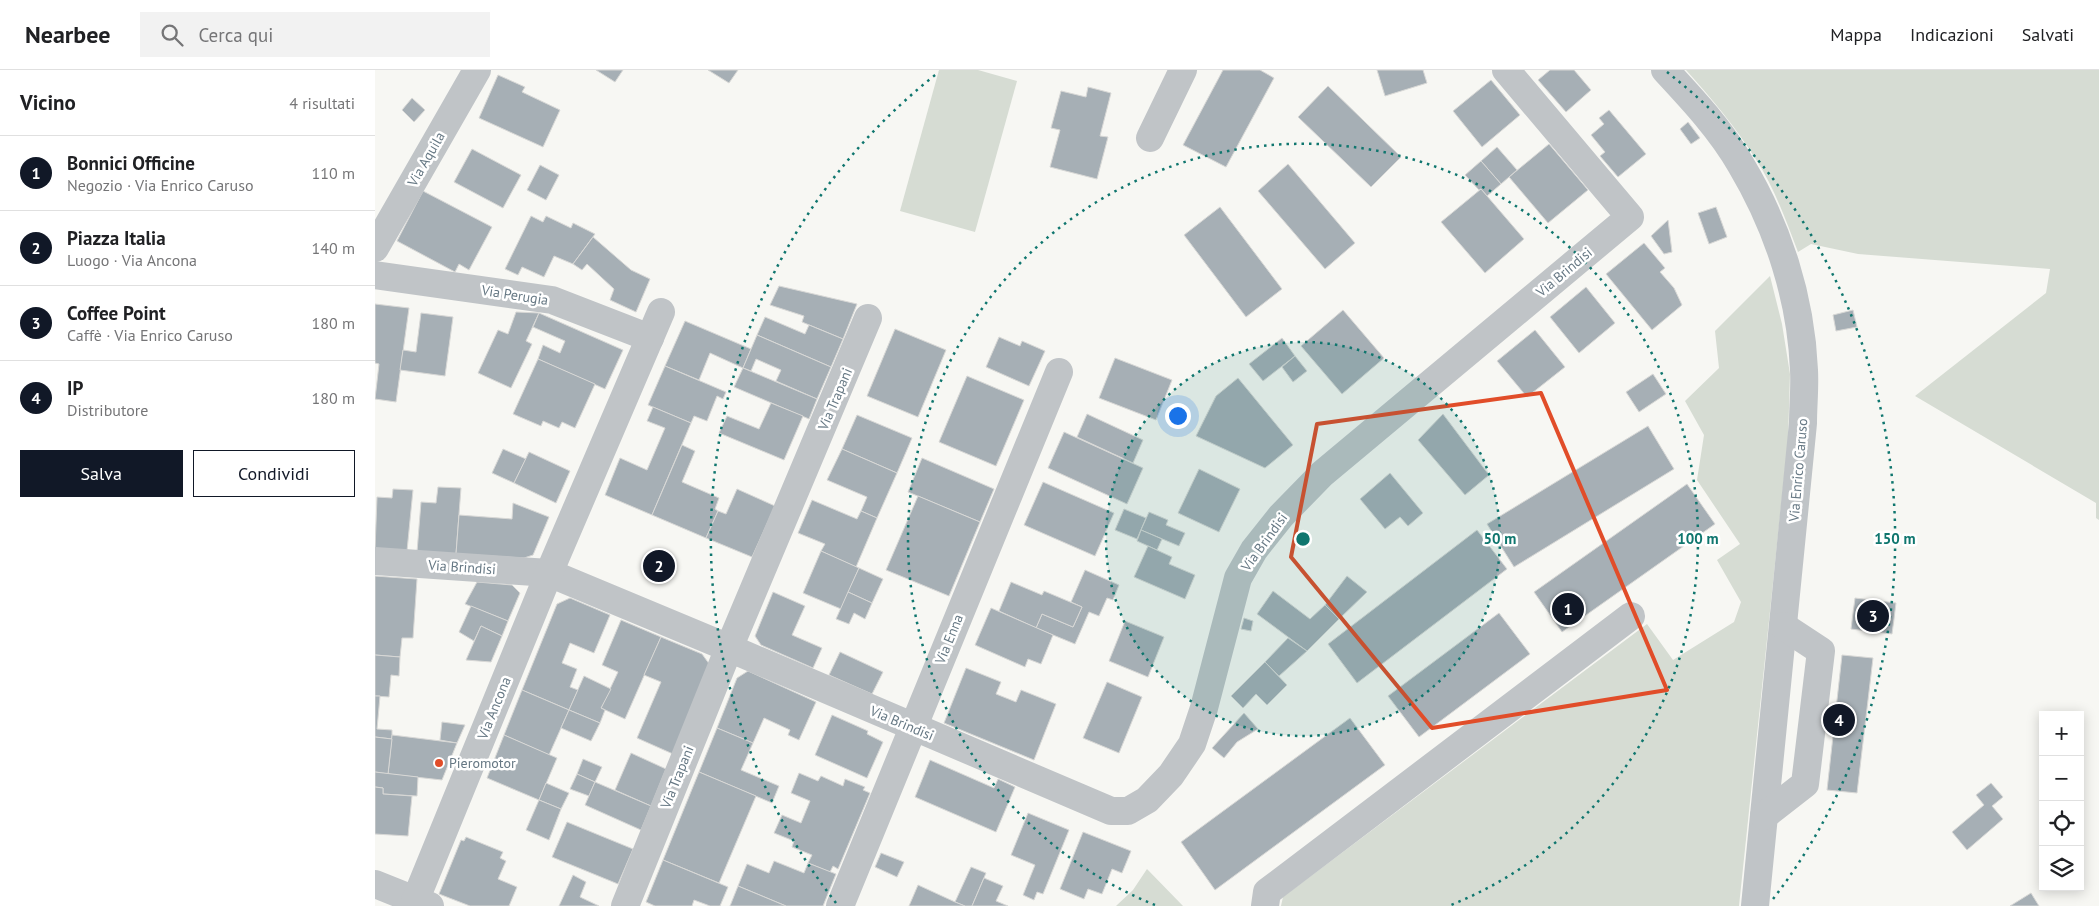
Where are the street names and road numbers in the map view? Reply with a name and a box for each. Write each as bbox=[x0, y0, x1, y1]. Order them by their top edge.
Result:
street label: Via Aquila bbox=[403, 129, 449, 190]
street label: Via Brindisi bbox=[1532, 243, 1596, 301]
street label: Via Perugia bbox=[479, 281, 550, 309]
street label: Via Trapani bbox=[813, 365, 856, 434]
street label: Via Enrico Caruso bbox=[1784, 418, 1811, 523]
street label: Via Brindisi bbox=[1236, 509, 1291, 575]
street label: Via Brindisi bbox=[427, 556, 496, 578]
street label: Via Enna bbox=[931, 611, 967, 667]
street label: Via Ancona bbox=[473, 674, 515, 743]
street label: Via Brindisi bbox=[866, 701, 937, 745]
street label: Via Trapani bbox=[656, 743, 698, 812]

